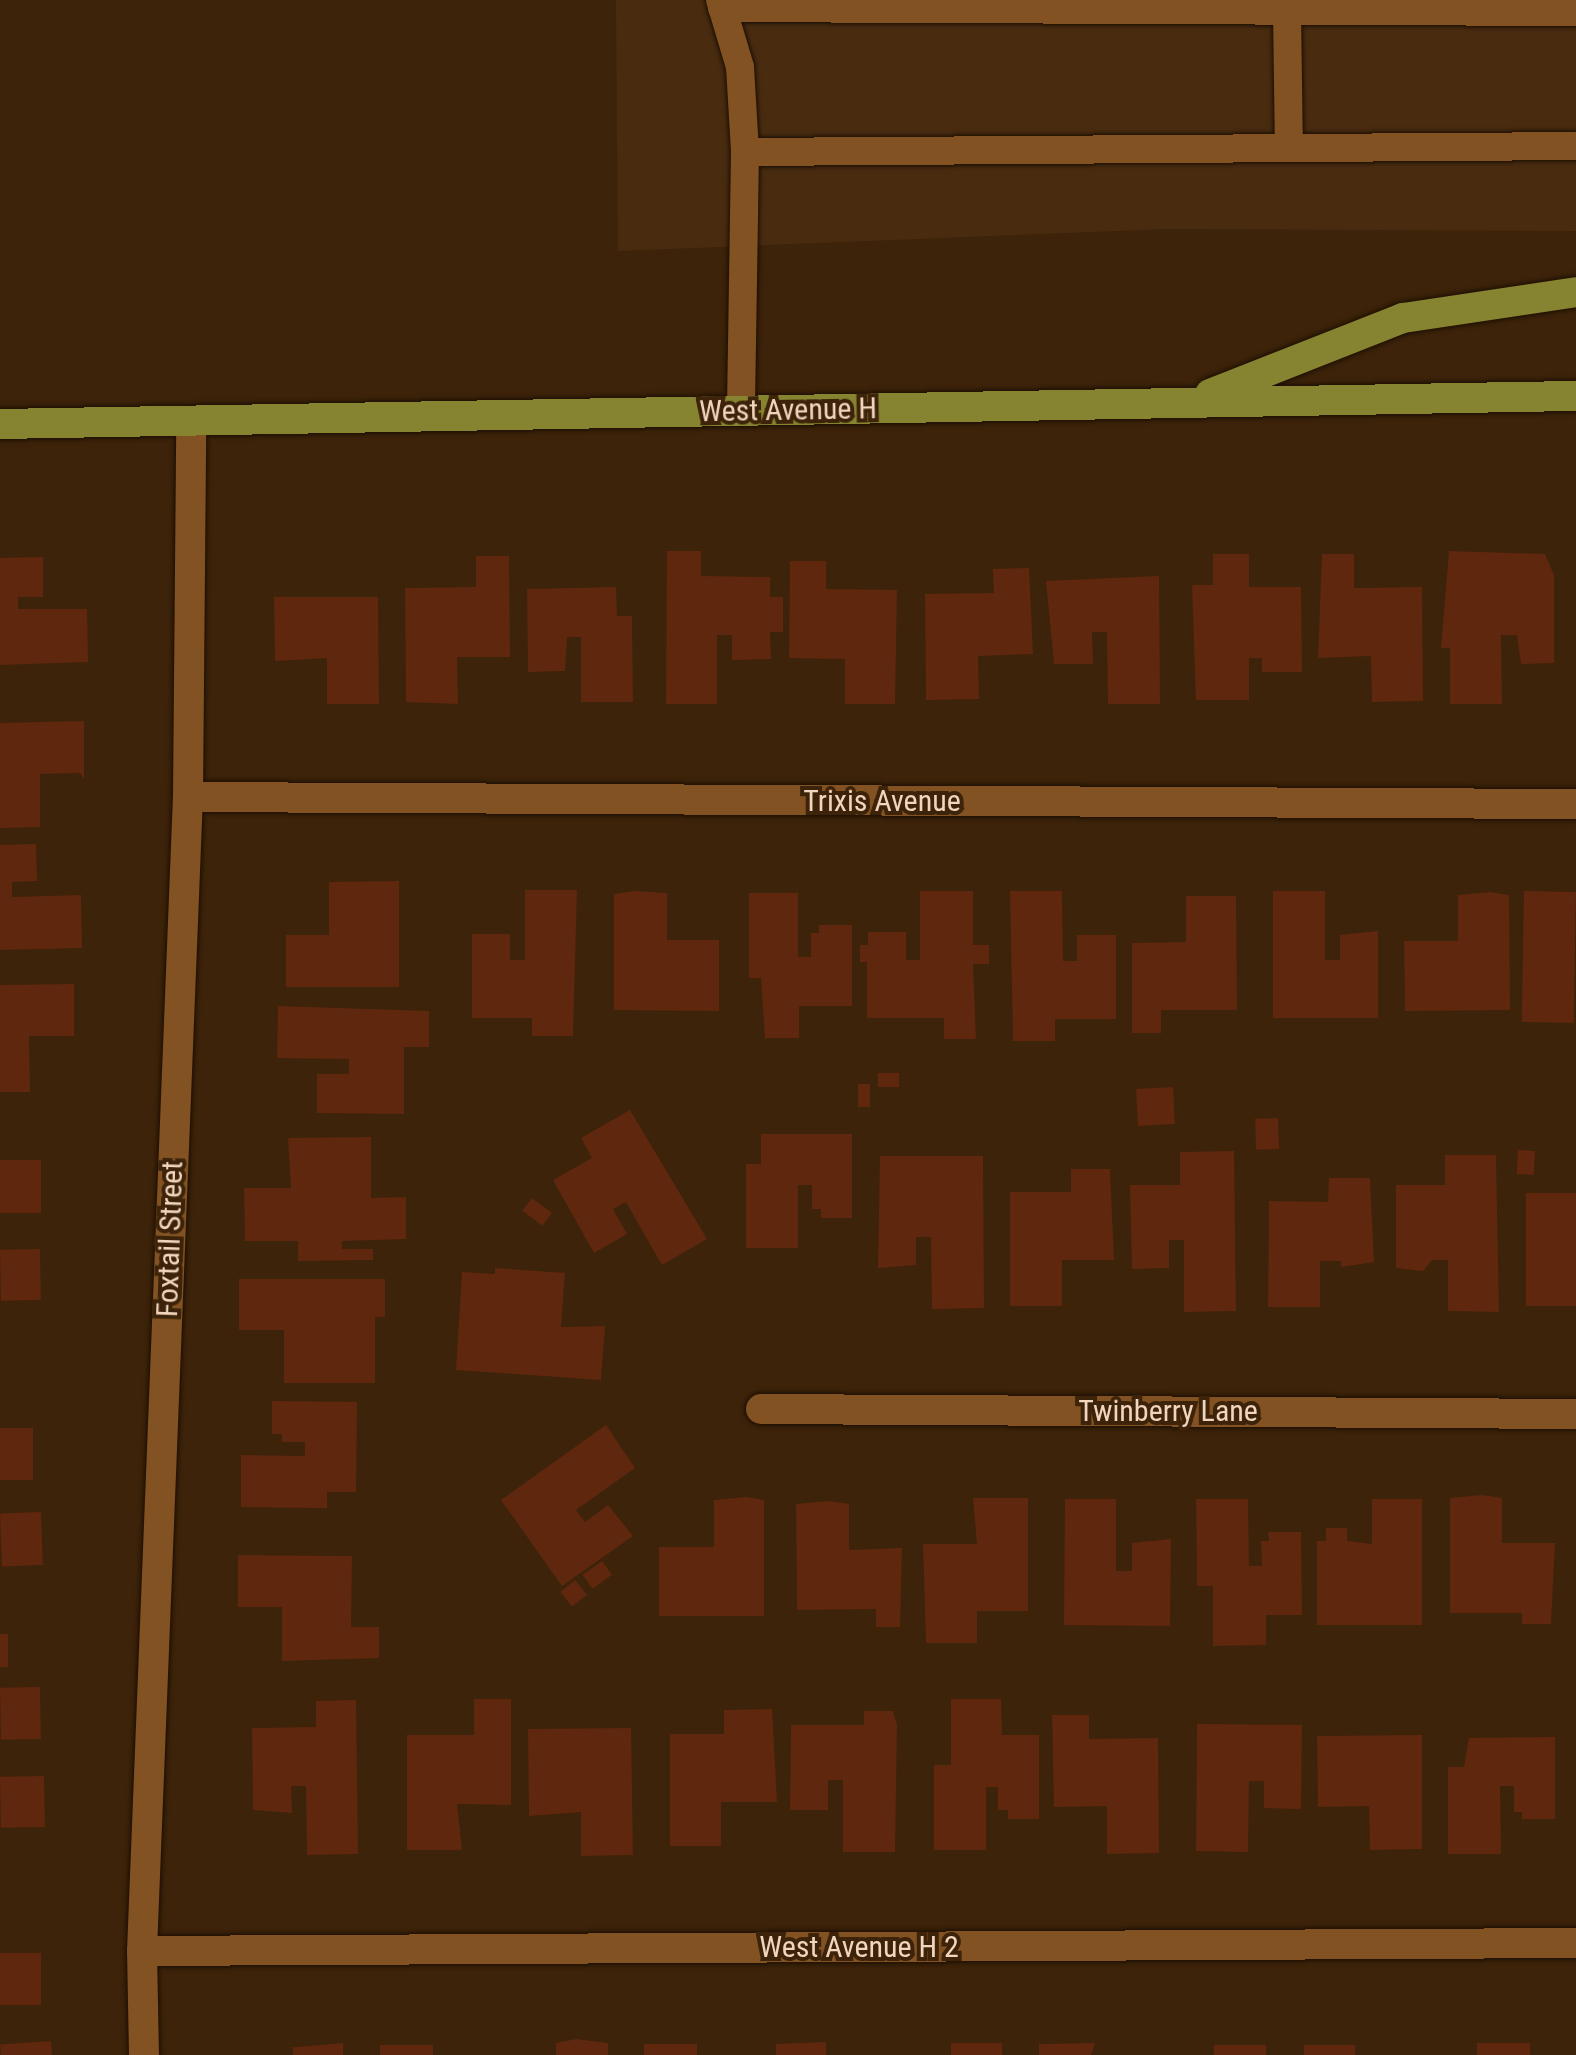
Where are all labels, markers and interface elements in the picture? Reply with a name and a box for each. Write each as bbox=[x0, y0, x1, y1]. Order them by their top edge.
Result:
street label: West Avenue H bbox=[699, 390, 877, 430]
street label: Trixis Avenue bbox=[803, 783, 961, 819]
street label: Foxtail Street bbox=[149, 1160, 191, 1318]
street label: Twinberry Lane bbox=[1078, 1393, 1258, 1429]
street label: West Avenue H 2 bbox=[759, 1929, 959, 1965]

